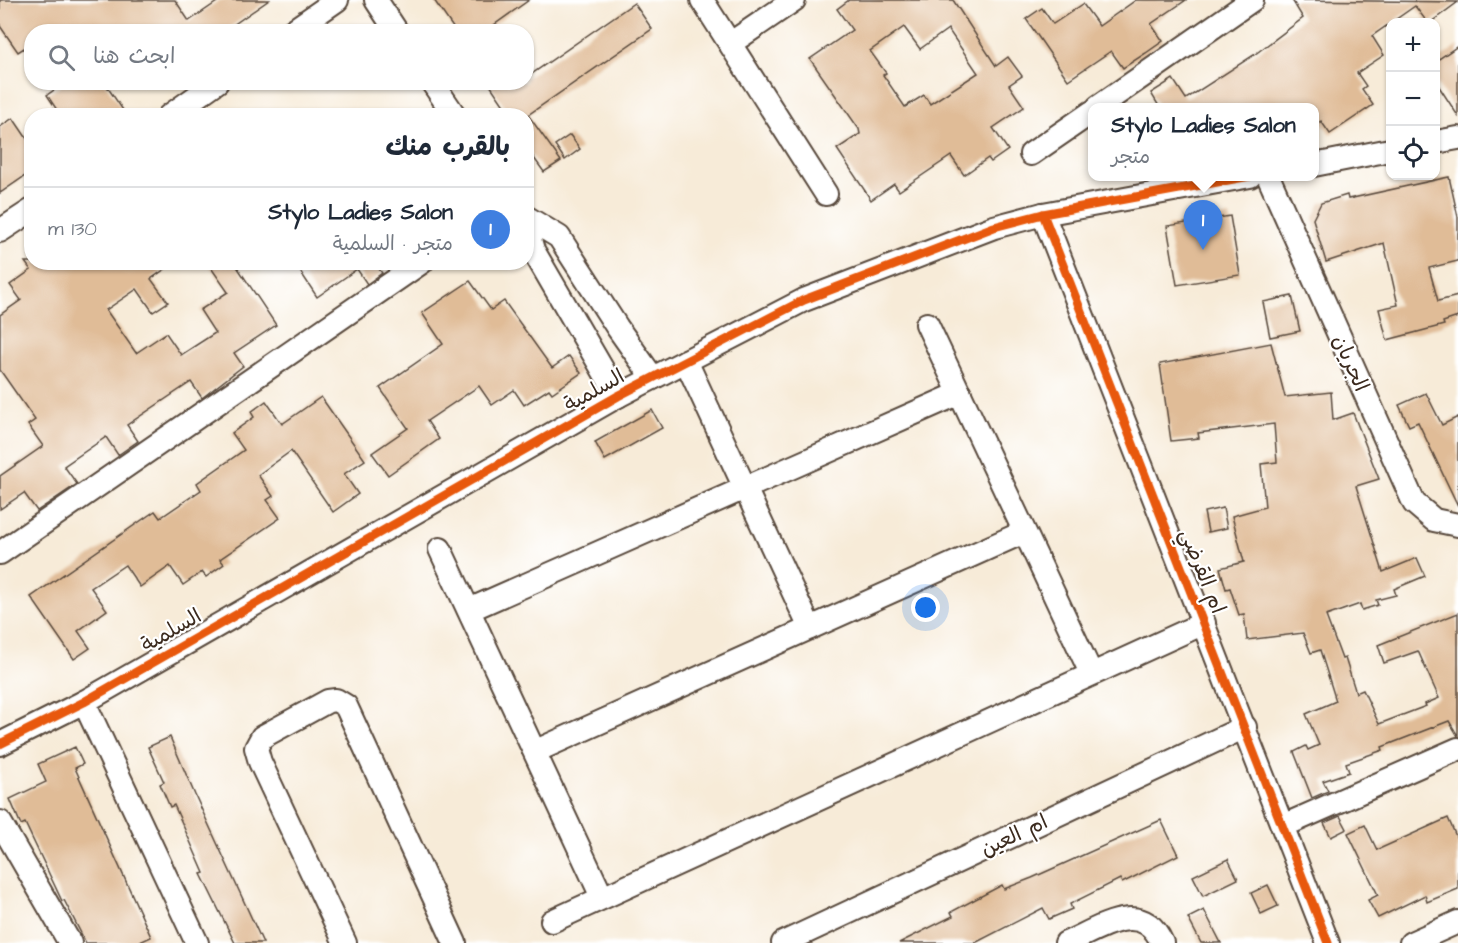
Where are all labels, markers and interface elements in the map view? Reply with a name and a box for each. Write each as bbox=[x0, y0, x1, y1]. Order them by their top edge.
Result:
map controls bbox=[1386, 18, 1440, 180]
button: + bbox=[1386, 18, 1440, 72]
search box bbox=[24, 24, 534, 90]
icon: search bbox=[45, 41, 78, 74]
text: ابحث هنا bbox=[93, 41, 175, 72]
button: − bbox=[1386, 72, 1440, 126]
popup bbox=[1088, 103, 1319, 181]
text: Stylo Ladies Salon bbox=[1111, 110, 1296, 141]
button: locate bbox=[1386, 126, 1440, 180]
text: بالقرب منك bbox=[386, 129, 510, 165]
text: متجر bbox=[1111, 143, 1150, 171]
text: Stylo Ladies Salon bbox=[268, 197, 453, 228]
pin: 1 bbox=[1184, 200, 1222, 250]
text: 130 m bbox=[48, 215, 97, 243]
text: 1 bbox=[489, 215, 492, 243]
text: متجر · السلمية bbox=[333, 230, 453, 258]
street label: الجريان bbox=[1325, 330, 1376, 396]
street label: السلمية bbox=[559, 362, 630, 419]
street label: ام القرضي bbox=[1169, 524, 1233, 620]
your location bbox=[911, 593, 940, 622]
street label: السلمية bbox=[136, 601, 207, 659]
street label: ام العين bbox=[976, 807, 1053, 865]

